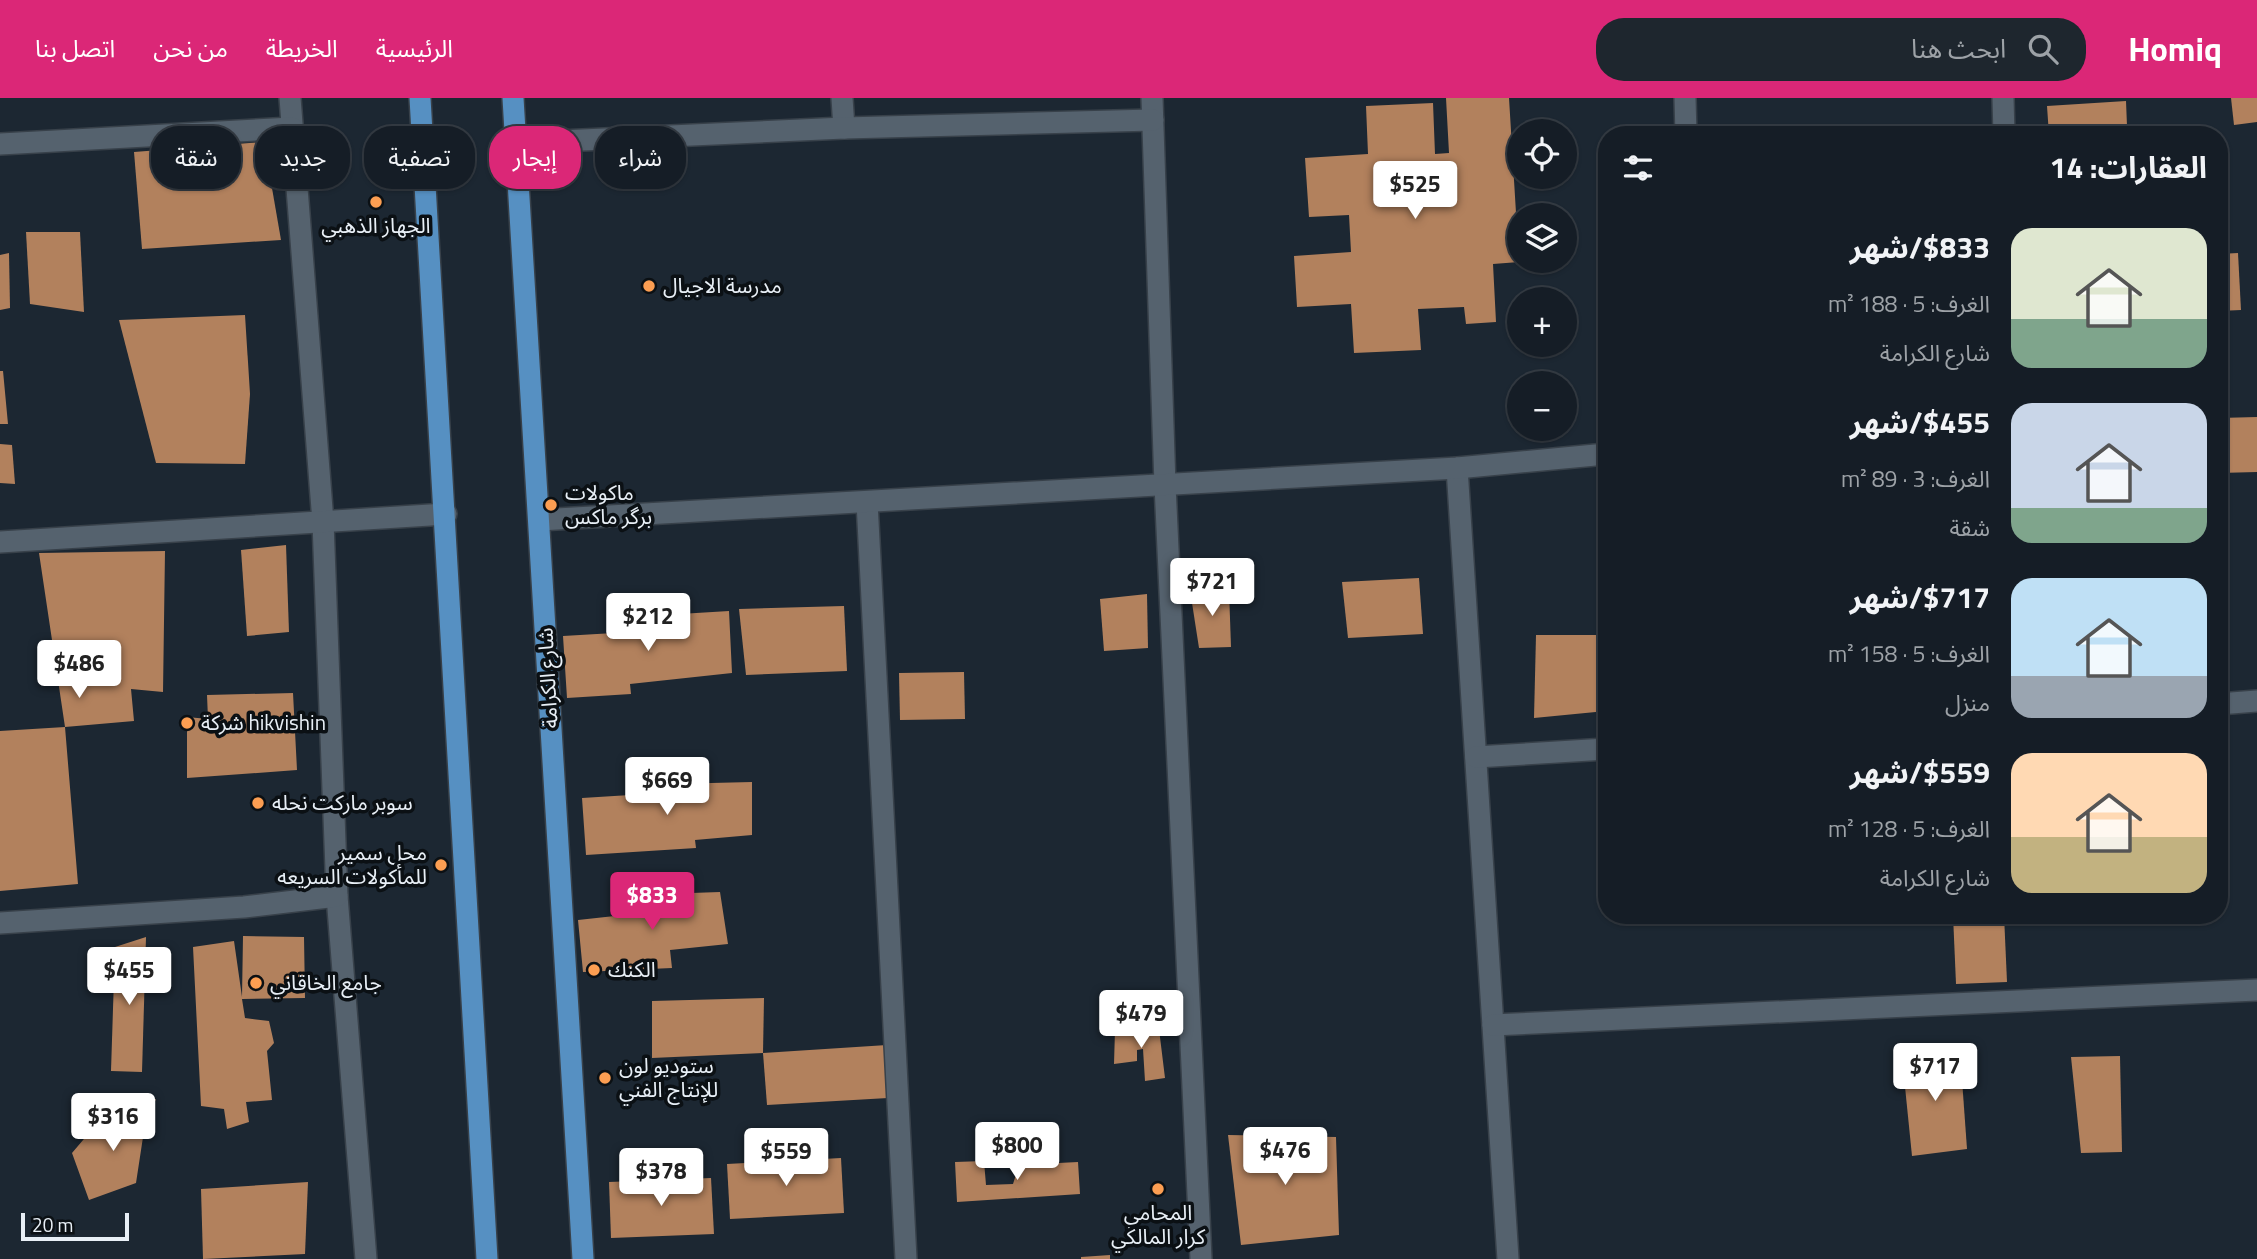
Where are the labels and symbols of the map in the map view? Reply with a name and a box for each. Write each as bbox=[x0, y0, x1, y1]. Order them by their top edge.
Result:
pin: $525 bbox=[1374, 162, 1456, 221]
marker: الجهاز الذهبي bbox=[368, 194, 384, 210]
place label: الجهاز الذهبي bbox=[321, 209, 431, 242]
place label: مدرسة الاجيال bbox=[663, 269, 782, 301]
marker: مدرسة الاجيال bbox=[641, 278, 657, 294]
place label: ماكولات برگر ماكس bbox=[565, 476, 652, 532]
marker: ماكولات برگر ماكس bbox=[543, 497, 559, 513]
pin: $721 bbox=[1171, 559, 1253, 618]
pin: $212 bbox=[607, 594, 689, 653]
street label: شارع الكرامة bbox=[528, 627, 566, 729]
pin: $486 bbox=[38, 640, 120, 700]
place label: شركة hikvishin bbox=[201, 706, 326, 738]
marker: شركة hikvishin bbox=[179, 715, 195, 731]
pin: $669 bbox=[626, 758, 708, 817]
place label: سوبر ماركت نحله bbox=[272, 786, 413, 818]
marker: سوبر ماركت نحله bbox=[250, 795, 266, 811]
place label: محل سمير للمأكولات السريعه bbox=[277, 836, 427, 892]
marker: محل سمير للمأكولات السريعه bbox=[433, 857, 449, 873]
pin: $833 bbox=[611, 872, 693, 932]
pin: $455 bbox=[88, 948, 170, 1007]
place label: الكنك bbox=[608, 953, 656, 985]
marker: الكنك bbox=[586, 962, 602, 978]
place label: جامع الخاقاني bbox=[270, 966, 382, 999]
marker: جامع الخاقاني bbox=[248, 975, 264, 991]
pin: $479 bbox=[1100, 990, 1182, 1050]
pin: $717 bbox=[1894, 1044, 1976, 1103]
place label: ستوديو لون للإنتاج الفني bbox=[619, 1049, 718, 1106]
marker: ستوديو لون للإنتاج الفني bbox=[597, 1070, 613, 1086]
pin: $316 bbox=[72, 1094, 154, 1153]
pin: $800 bbox=[976, 1122, 1058, 1182]
pin: $559 bbox=[745, 1128, 827, 1188]
pin: $476 bbox=[1244, 1128, 1326, 1187]
pin: $378 bbox=[620, 1148, 702, 1208]
marker: المحامي كرار المالكي bbox=[1150, 1181, 1166, 1197]
place label: المحامي كرار المالكي bbox=[1111, 1196, 1205, 1253]
scale bar bbox=[21, 1210, 130, 1242]

